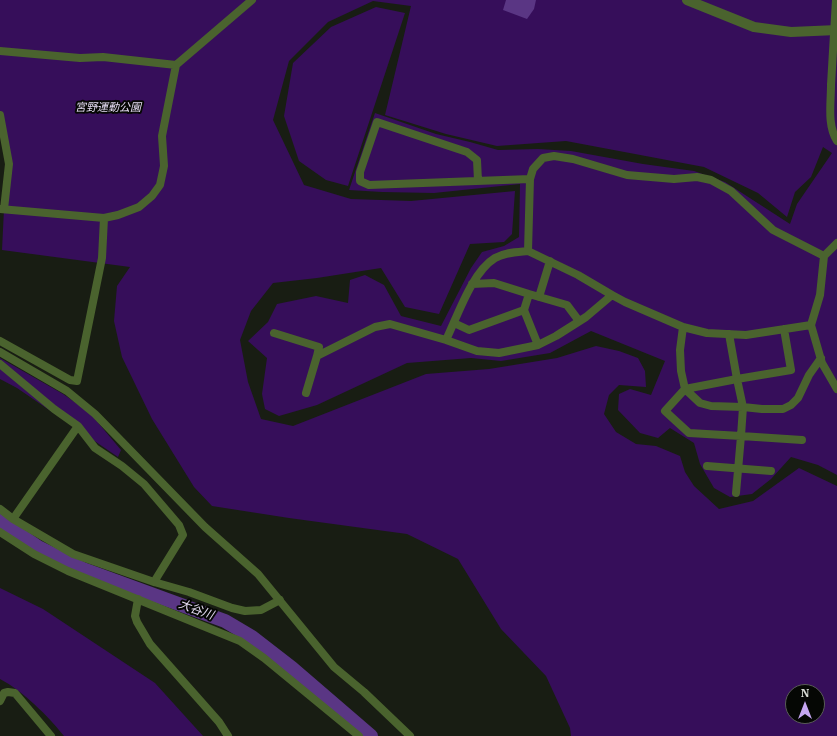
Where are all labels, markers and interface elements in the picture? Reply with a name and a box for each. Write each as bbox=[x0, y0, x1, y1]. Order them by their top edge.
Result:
park label: 宮野運動公園 bbox=[75, 101, 141, 115]
water label: 大谷川 bbox=[177, 597, 215, 623]
north arrow bbox=[785, 684, 825, 724]
text: N bbox=[801, 686, 809, 700]

